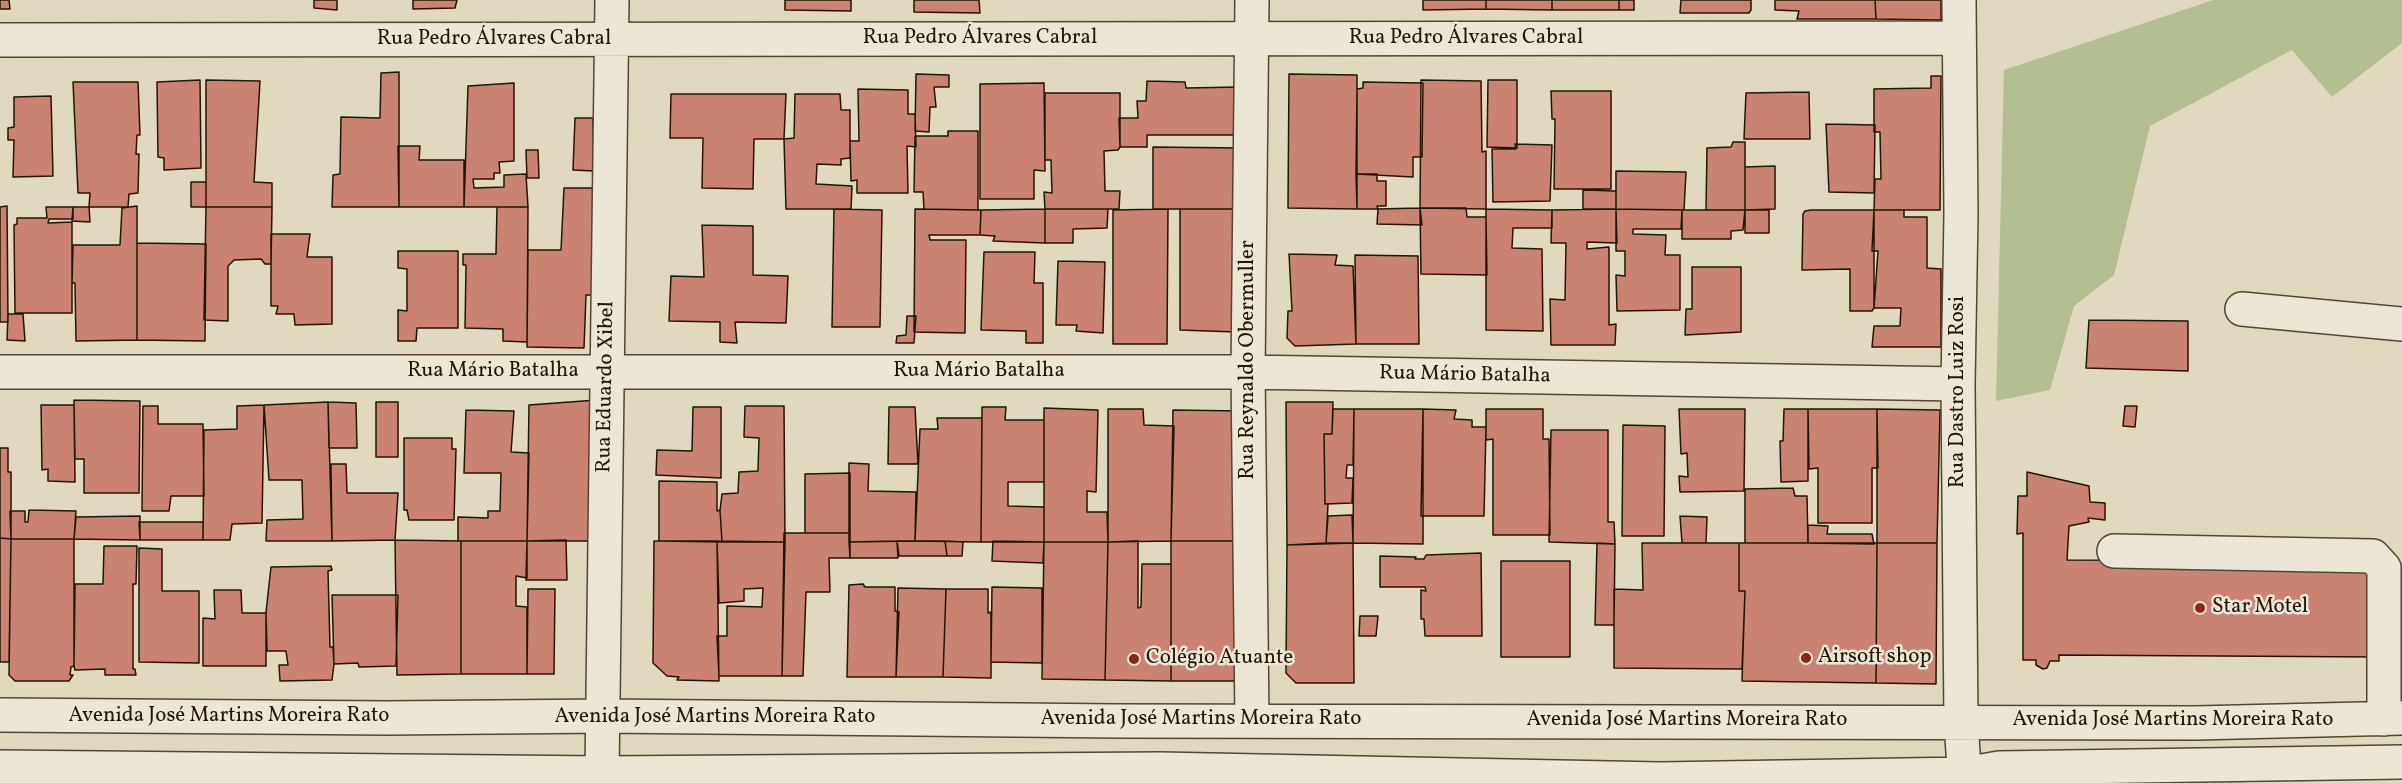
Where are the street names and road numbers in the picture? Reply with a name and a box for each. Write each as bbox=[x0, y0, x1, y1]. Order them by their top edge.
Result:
street label: Rua Pedro Álvares Cabral bbox=[863, 26, 1097, 52]
street label: Rua Pedro Álvares Cabral bbox=[1349, 26, 1583, 52]
street label: Rua Pedro Álvares Cabral bbox=[377, 27, 611, 53]
street label: Rua Reynaldo Obermuller bbox=[1236, 240, 1262, 480]
street label: Rua Dastro Luiz Rosi bbox=[1946, 296, 1972, 488]
street label: Rua Eduardo Xibel bbox=[593, 301, 621, 473]
street label: Rua Mário Batalha bbox=[407, 359, 579, 385]
street label: Rua Mário Batalha bbox=[893, 359, 1065, 385]
street label: Rua Mário Batalha bbox=[1379, 362, 1551, 390]
street label: Avenida José Martins Moreira Rato bbox=[69, 704, 389, 730]
street label: Avenida José Martins Moreira Rato bbox=[555, 705, 875, 731]
street label: Avenida José Martins Moreira Rato bbox=[1041, 707, 1361, 733]
street label: Avenida José Martins Moreira Rato bbox=[1527, 708, 1847, 734]
street label: Avenida José Martins Moreira Rato bbox=[2013, 708, 2333, 734]

